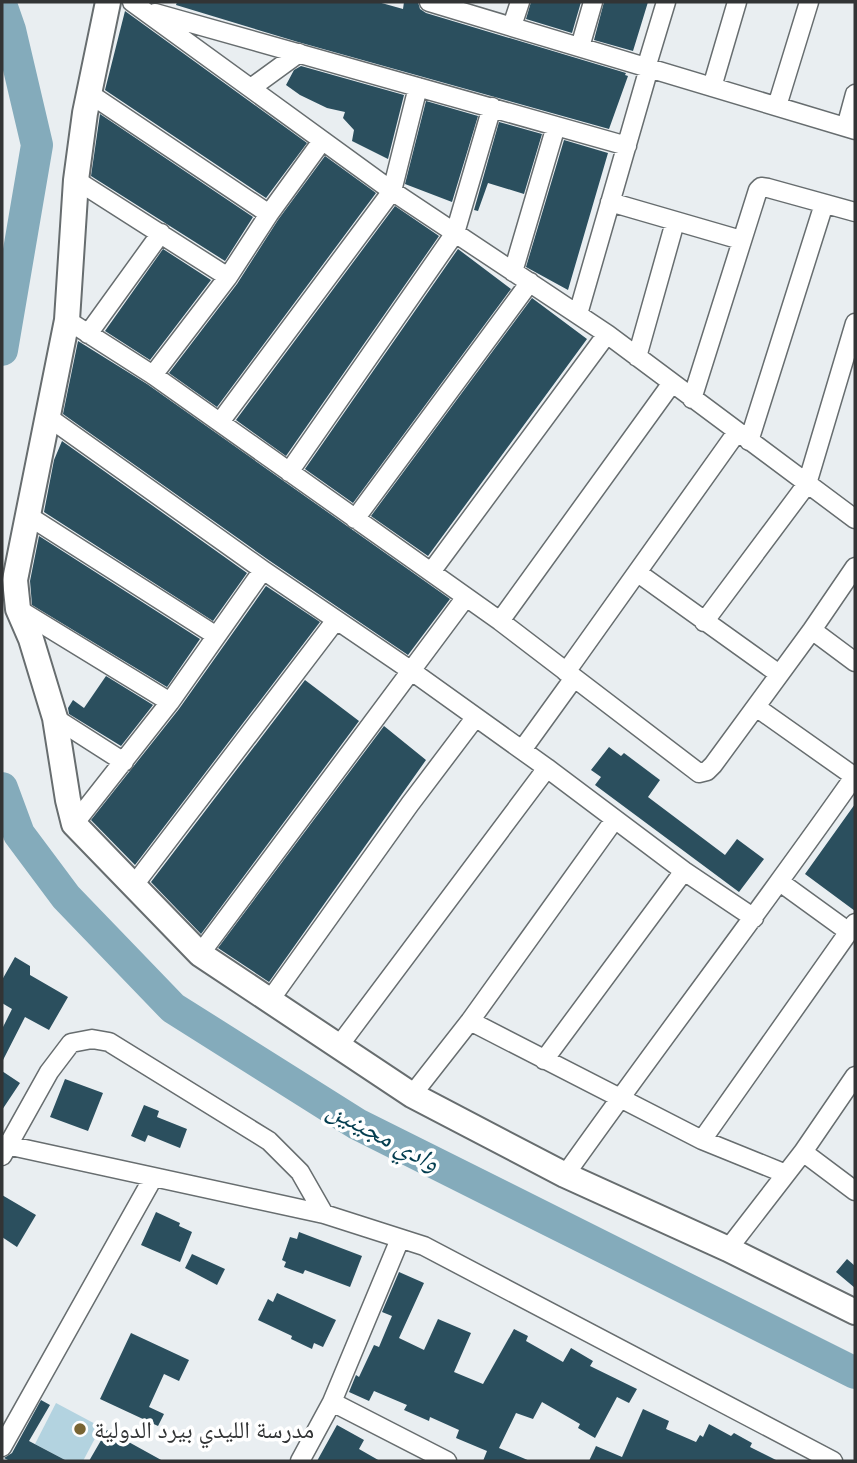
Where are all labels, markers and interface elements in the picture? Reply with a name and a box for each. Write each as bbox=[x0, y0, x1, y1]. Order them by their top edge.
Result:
water label: وادي مجينين bbox=[320, 1093, 445, 1182]
place label: مدرسة الليدي بيرد الدولية bbox=[94, 1415, 314, 1449]
marker: مدرسة الليدي بيرد الدولية bbox=[72, 1421, 88, 1437]

